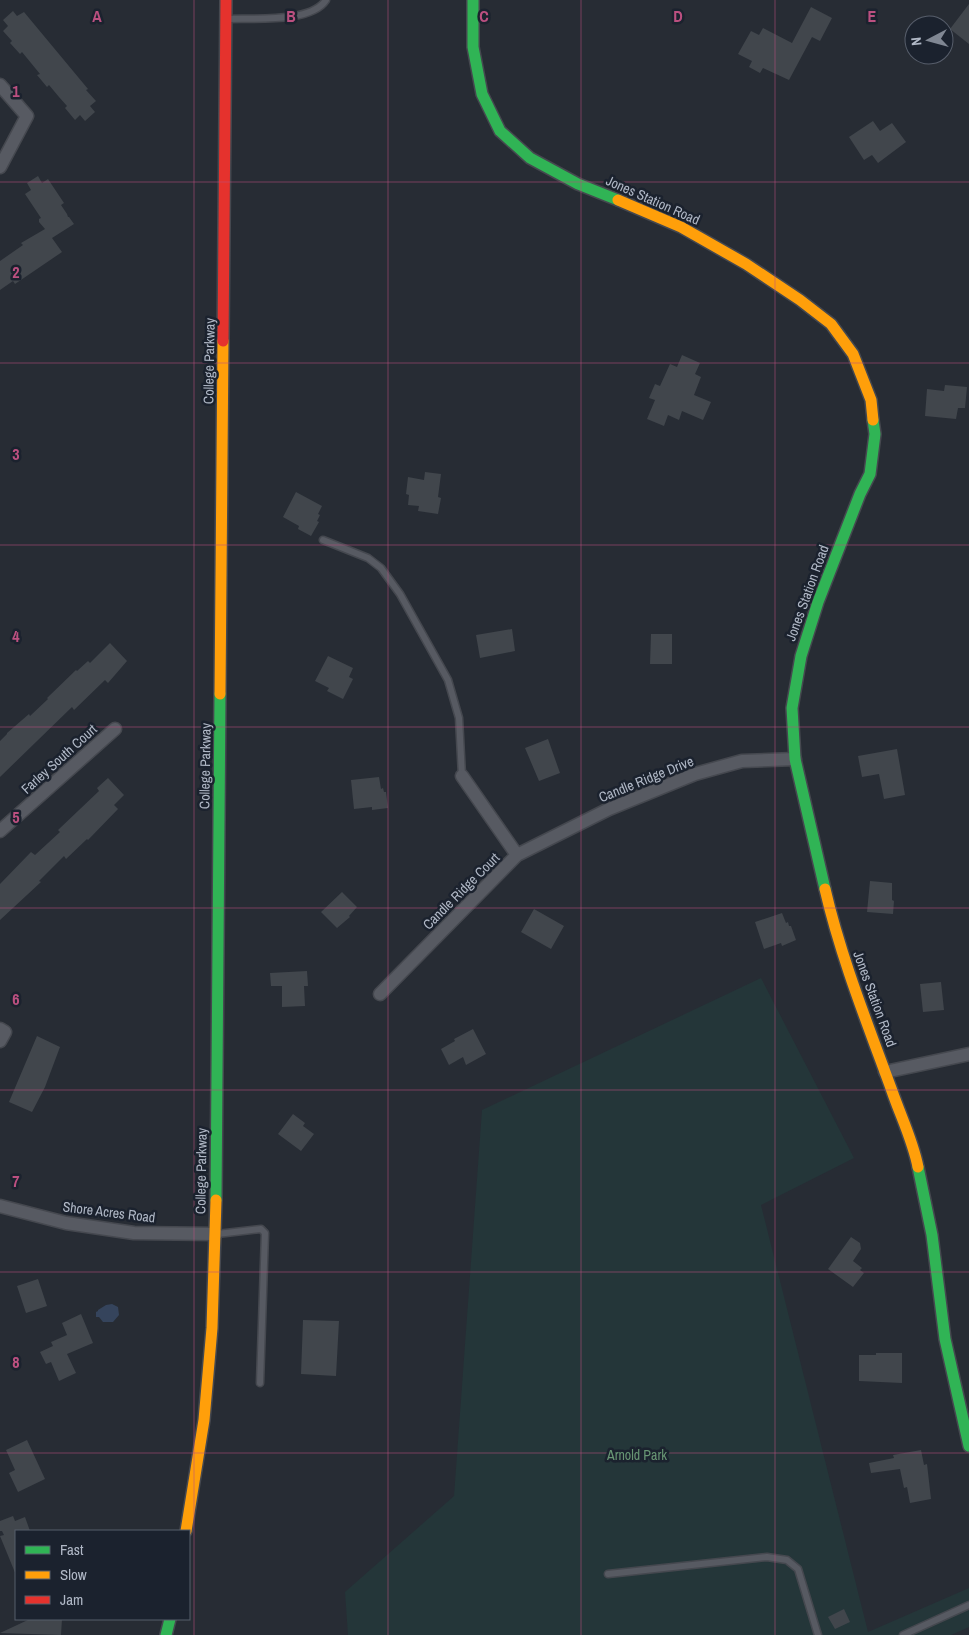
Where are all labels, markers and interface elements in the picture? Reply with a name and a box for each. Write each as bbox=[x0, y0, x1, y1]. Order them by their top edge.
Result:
text: A bbox=[92, 5, 102, 27]
text: B bbox=[286, 5, 296, 27]
text: C bbox=[479, 5, 489, 27]
text: D bbox=[673, 5, 683, 27]
text: E bbox=[868, 5, 877, 27]
north arrow bbox=[904, 15, 954, 65]
text: N bbox=[907, 36, 925, 46]
text: 1 bbox=[12, 80, 20, 102]
street label: Jones Station Road bbox=[603, 171, 703, 229]
text: 2 bbox=[12, 261, 20, 283]
street label: College Parkway bbox=[199, 318, 219, 404]
text: 3 bbox=[12, 443, 20, 465]
street label: Jones Station Road bbox=[781, 543, 833, 643]
text: 4 bbox=[12, 625, 20, 647]
street label: Farley South Court bbox=[17, 720, 101, 798]
street label: College Parkway bbox=[195, 723, 215, 809]
street label: Candle Ridge Drive bbox=[596, 752, 696, 806]
text: 5 bbox=[12, 806, 20, 828]
street label: Candle Ridge Court bbox=[419, 849, 503, 933]
street label: Jones Station Road bbox=[849, 949, 901, 1049]
text: 6 bbox=[12, 988, 20, 1010]
street label: College Parkway bbox=[191, 1128, 211, 1214]
text: 7 bbox=[12, 1170, 20, 1192]
street label: Shore Acres Road bbox=[62, 1197, 156, 1227]
text: 8 bbox=[12, 1351, 20, 1373]
park label: Arnold Park bbox=[606, 1446, 667, 1464]
legend bbox=[15, 1530, 190, 1620]
text: Fast bbox=[60, 1539, 84, 1560]
text: Slow bbox=[60, 1564, 87, 1585]
text: Jam bbox=[60, 1589, 83, 1610]

